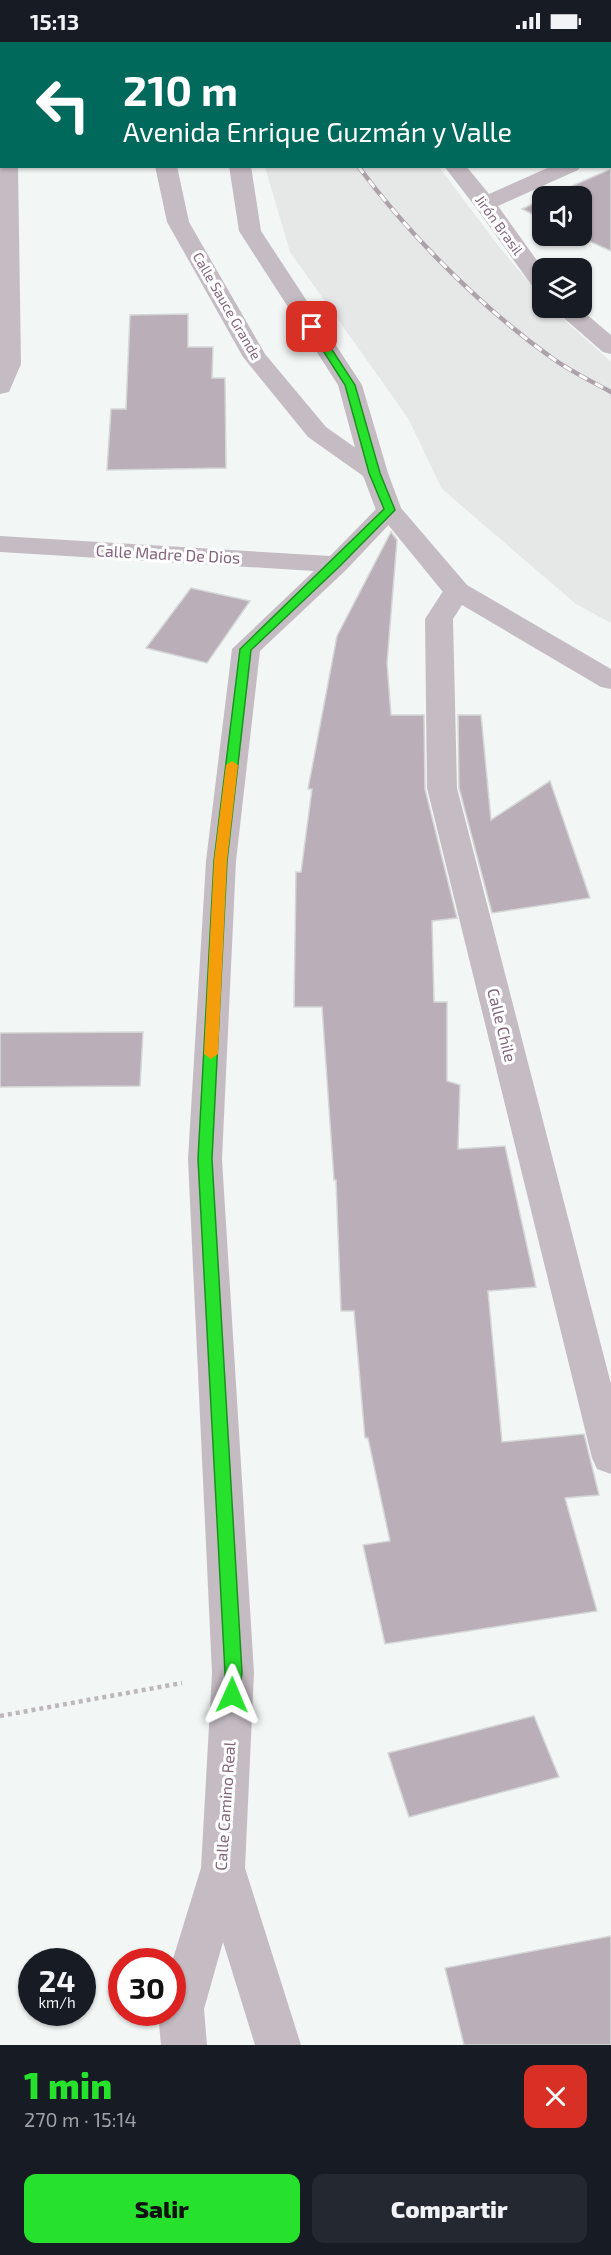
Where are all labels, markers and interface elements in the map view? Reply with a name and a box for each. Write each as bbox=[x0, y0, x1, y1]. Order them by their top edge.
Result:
text: 15:13 bbox=[30, 8, 79, 34]
text: 210 m bbox=[123, 64, 238, 114]
icon: left bbox=[24, 66, 102, 144]
text: Avenida Enrique Guzmán y Valle bbox=[123, 115, 512, 147]
map controls bbox=[532, 186, 592, 318]
button: sound bbox=[532, 186, 592, 246]
street label: Jirón Brasil bbox=[472, 192, 527, 259]
street label: Calle Sauce Grande bbox=[190, 249, 265, 363]
button: layers bbox=[532, 258, 592, 318]
pin bbox=[286, 301, 337, 352]
icon: arrive bbox=[295, 310, 328, 343]
street label: Calle Madre De Dios bbox=[95, 540, 241, 567]
street label: Calle Chile bbox=[484, 986, 521, 1064]
position arrow bbox=[200, 1663, 264, 1727]
street label: Calle Camino Real bbox=[211, 1741, 239, 1871]
speed limit sign: 30 bbox=[108, 1948, 186, 2026]
text: 24 bbox=[39, 1962, 75, 1998]
text: km/h bbox=[38, 1993, 76, 2011]
text: 1 min bbox=[24, 2063, 112, 2106]
button: close bbox=[524, 2065, 587, 2128]
text: 270 m · 15:14 bbox=[24, 2107, 137, 2131]
button: Salir bbox=[24, 2174, 300, 2243]
button: Compartir bbox=[312, 2174, 587, 2243]

